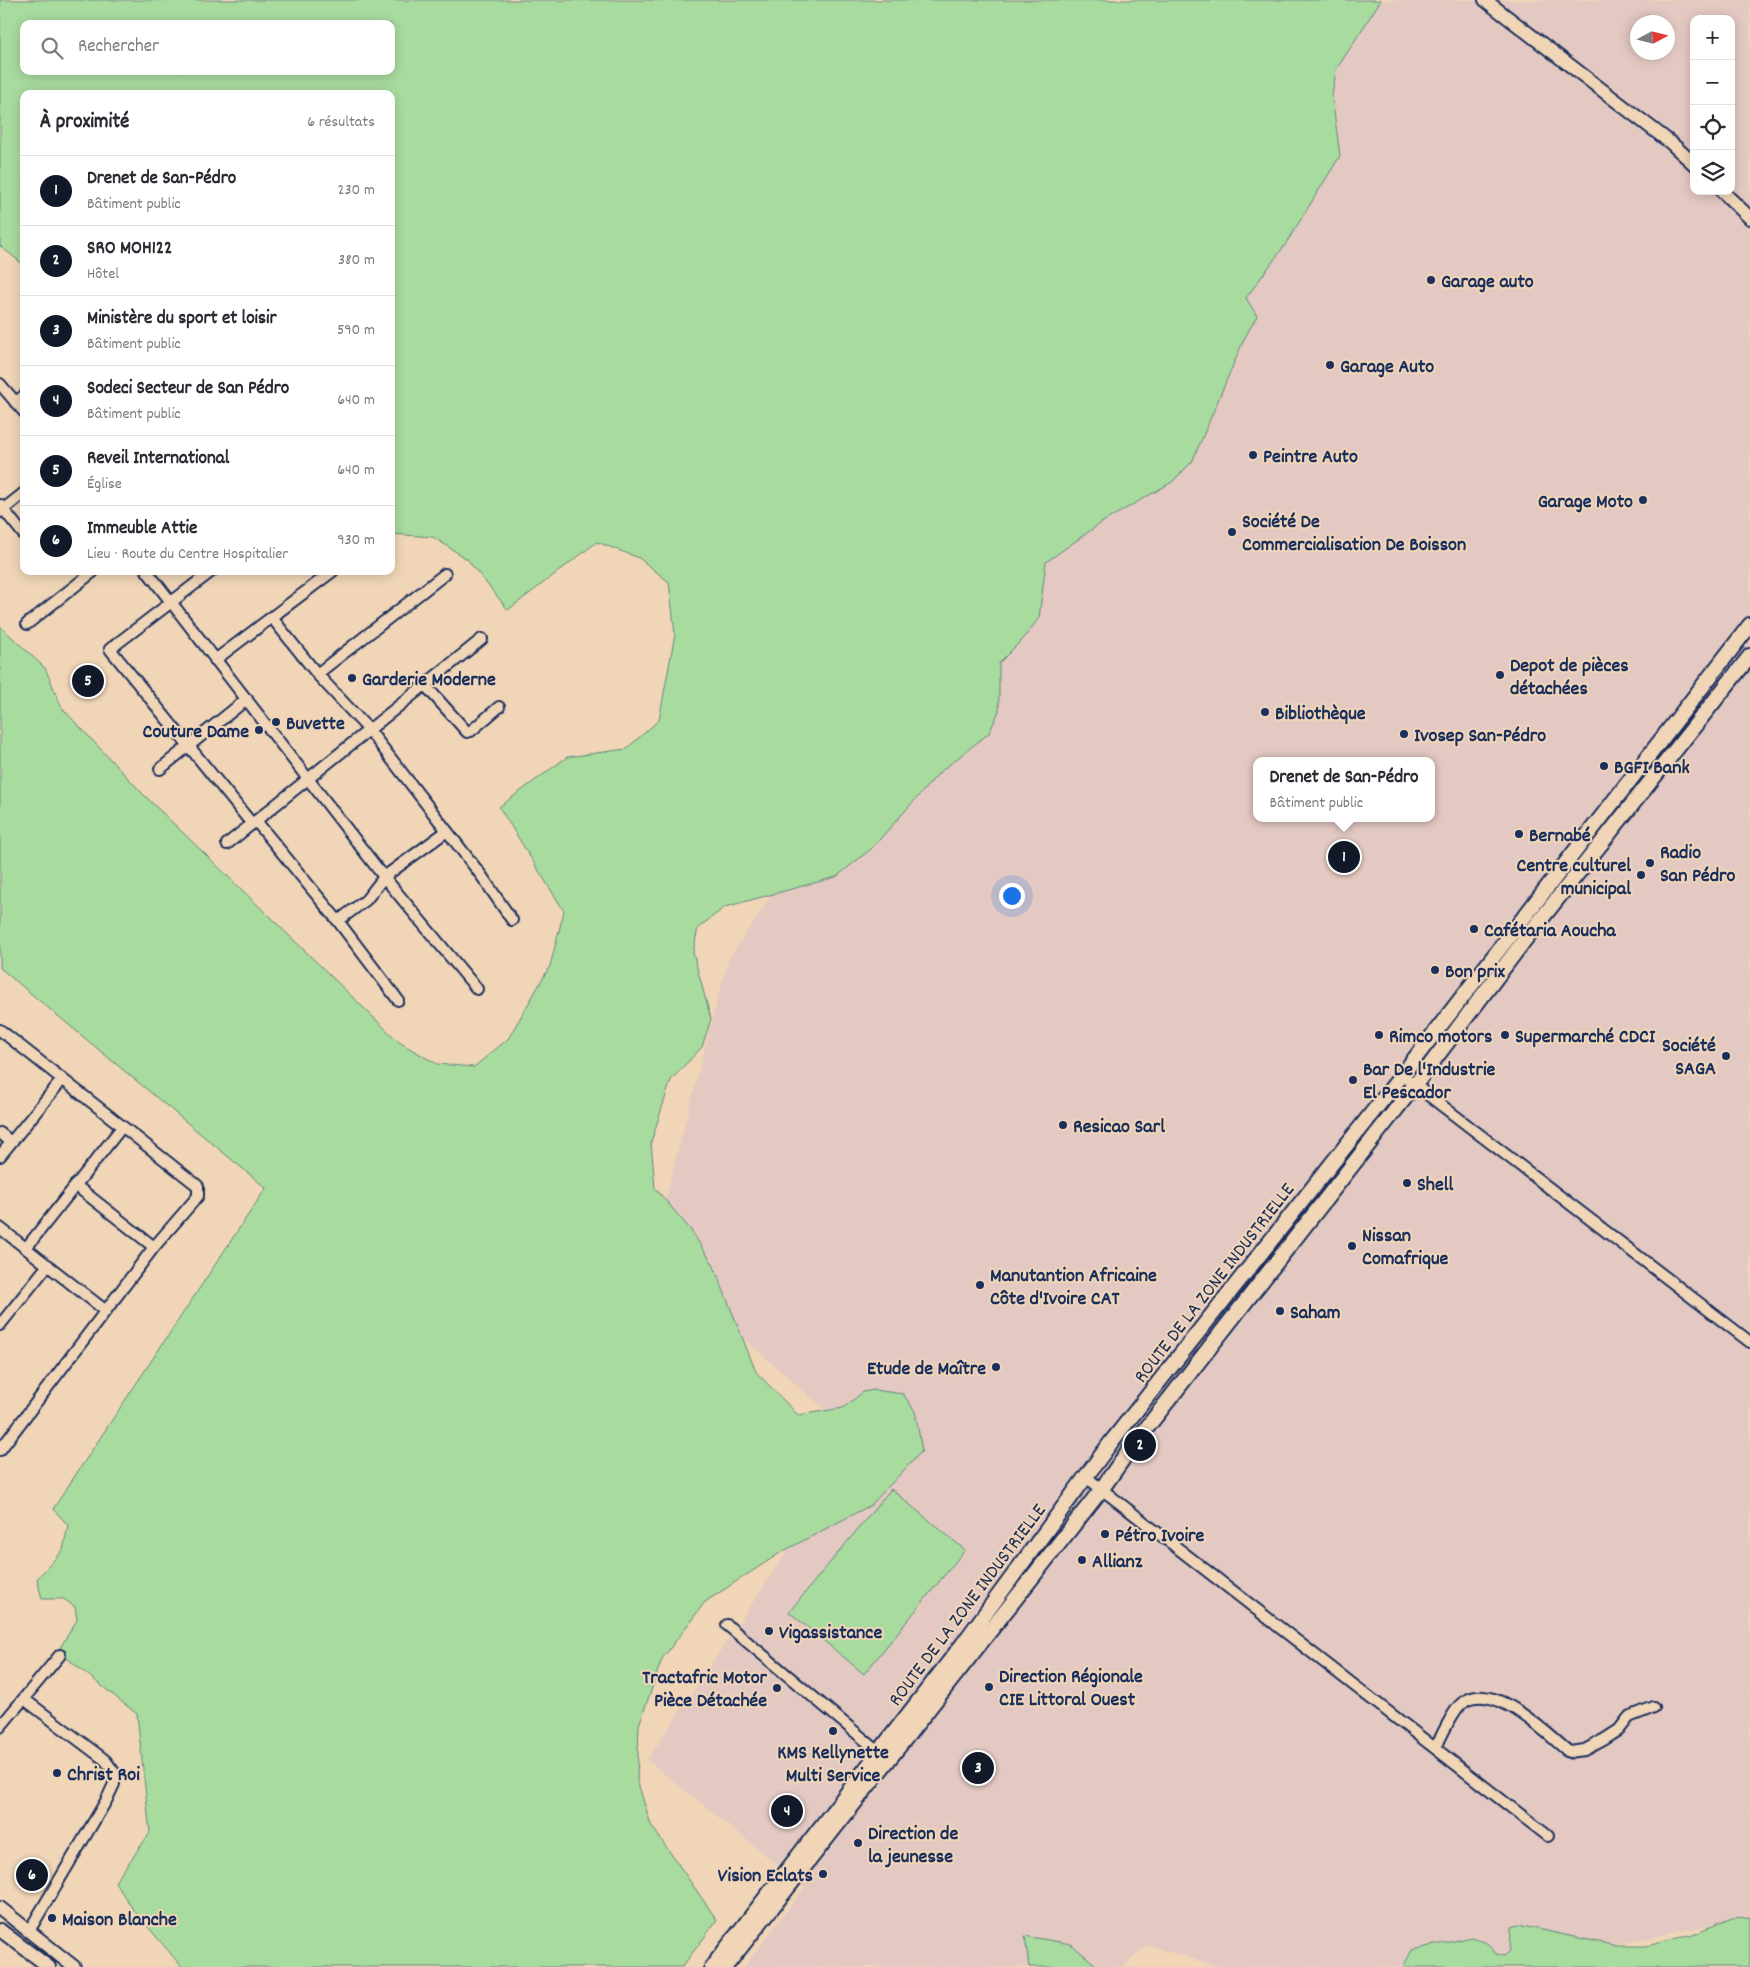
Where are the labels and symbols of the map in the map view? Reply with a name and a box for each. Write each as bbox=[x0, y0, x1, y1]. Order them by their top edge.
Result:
north arrow bbox=[1630, 15, 1675, 60]
place label: Garage auto bbox=[1441, 269, 1534, 297]
marker: Garage auto bbox=[1425, 274, 1437, 286]
place label: Garage Auto bbox=[1340, 354, 1434, 382]
marker: Garage Auto bbox=[1324, 359, 1336, 371]
place label: Peintre Auto bbox=[1263, 444, 1358, 472]
marker: Peintre Auto bbox=[1247, 449, 1259, 461]
place label: Garage Moto bbox=[1538, 489, 1633, 517]
marker: Garage Moto bbox=[1637, 494, 1649, 506]
place label: Société De Commercialisation De Boisson bbox=[1242, 509, 1466, 560]
marker: Société De Commercialisation De Boisson bbox=[1226, 526, 1238, 538]
place label: Depot de pièces détachées bbox=[1510, 653, 1629, 704]
pin: 5 bbox=[72, 662, 104, 700]
place label: Garderie Moderne bbox=[362, 667, 496, 695]
marker: Depot de pièces détachées bbox=[1494, 669, 1506, 681]
marker: Garderie Moderne bbox=[346, 672, 358, 684]
place label: Bibliothèque bbox=[1275, 701, 1366, 729]
marker: Bibliothèque bbox=[1259, 706, 1271, 718]
place label: Buvette bbox=[286, 711, 345, 739]
marker: Buvette bbox=[270, 716, 282, 728]
place label: Couture Dame bbox=[143, 719, 249, 747]
place label: Ivosep San-Pédro bbox=[1414, 723, 1546, 751]
marker: Couture Dame bbox=[253, 724, 265, 736]
marker: Ivosep San-Pédro bbox=[1398, 728, 1410, 740]
place label: BGFI Bank bbox=[1614, 755, 1690, 783]
marker: BGFI Bank bbox=[1598, 760, 1610, 772]
place label: Bernabé bbox=[1529, 823, 1591, 851]
marker: Bernabé bbox=[1513, 828, 1525, 840]
pin: 1 bbox=[1328, 838, 1360, 876]
place label: Radio San Pédro bbox=[1660, 840, 1736, 891]
place label: Centre culturel municipal bbox=[1517, 853, 1631, 904]
marker: Radio San Pédro bbox=[1644, 857, 1656, 869]
marker: Centre culturel municipal bbox=[1635, 869, 1647, 881]
your location bbox=[999, 883, 1025, 909]
place label: Cafétaria Aoucha bbox=[1484, 918, 1616, 946]
marker: Cafétaria Aoucha bbox=[1468, 923, 1480, 935]
place label: Bon prix bbox=[1445, 959, 1506, 987]
marker: Bon prix bbox=[1429, 964, 1441, 976]
place label: Rimco motors bbox=[1389, 1024, 1492, 1052]
place label: Supermarché CDCI bbox=[1515, 1024, 1656, 1052]
marker: Rimco motors bbox=[1373, 1029, 1385, 1041]
marker: Supermarché CDCI bbox=[1499, 1029, 1511, 1041]
place label: Société SAGA bbox=[1662, 1033, 1716, 1084]
marker: Société SAGA bbox=[1720, 1050, 1732, 1062]
place label: Bar De l'Industrie El Pescador bbox=[1363, 1057, 1496, 1108]
marker: Bar De l'Industrie El Pescador bbox=[1347, 1074, 1359, 1086]
place label: Resicao Sarl bbox=[1073, 1114, 1165, 1142]
marker: Resicao Sarl bbox=[1057, 1119, 1069, 1131]
place label: Shell bbox=[1417, 1172, 1454, 1200]
marker: Shell bbox=[1401, 1177, 1413, 1189]
street label: ROUTE DE LA ZONE INDUSTRIELLE bbox=[1128, 1178, 1303, 1390]
place label: Nissan Comafrique bbox=[1362, 1223, 1449, 1274]
marker: Nissan Comafrique bbox=[1346, 1240, 1358, 1252]
place label: Manutantion Africaine Côte d'Ivoire CAT bbox=[990, 1263, 1157, 1314]
marker: Manutantion Africaine Côte d'Ivoire CAT bbox=[974, 1279, 986, 1291]
place label: Saham bbox=[1290, 1300, 1341, 1328]
marker: Saham bbox=[1274, 1305, 1286, 1317]
place label: Etude de Maître bbox=[867, 1356, 986, 1384]
marker: Etude de Maître bbox=[990, 1361, 1002, 1373]
pin: 2 bbox=[1124, 1426, 1156, 1464]
street label: ROUTE DE LA ZONE INDUSTRIELLE bbox=[883, 1499, 1054, 1713]
place label: Pétro Ivoire bbox=[1115, 1523, 1205, 1551]
marker: Pétro Ivoire bbox=[1099, 1528, 1111, 1540]
place label: Allianz bbox=[1092, 1549, 1143, 1577]
marker: Allianz bbox=[1076, 1554, 1088, 1566]
place label: Vigassistance bbox=[779, 1620, 882, 1648]
marker: Vigassistance bbox=[763, 1625, 775, 1637]
place label: Direction Régionale CIE Littoral Ouest bbox=[999, 1664, 1143, 1715]
place label: Tractafric Motor Pièce Détachée bbox=[642, 1665, 768, 1716]
marker: Direction Régionale CIE Littoral Ouest bbox=[983, 1681, 995, 1693]
marker: Tractafric Motor Pièce Détachée bbox=[771, 1682, 783, 1694]
marker: KMS Kellynette Multi Service bbox=[827, 1725, 839, 1737]
place label: KMS Kellynette Multi Service bbox=[777, 1740, 889, 1791]
pin: 3 bbox=[962, 1749, 994, 1787]
place label: Christ Roi bbox=[67, 1762, 140, 1790]
marker: Christ Roi bbox=[51, 1767, 63, 1779]
pin: 4 bbox=[771, 1792, 803, 1830]
place label: Direction de la jeunesse bbox=[868, 1821, 958, 1872]
marker: Direction de la jeunesse bbox=[852, 1837, 864, 1849]
pin: 6 bbox=[16, 1856, 48, 1894]
place label: Vision Eclats bbox=[718, 1863, 813, 1891]
marker: Vision Eclats bbox=[817, 1868, 829, 1880]
place label: Maison Blanche bbox=[62, 1907, 177, 1935]
marker: Maison Blanche bbox=[46, 1912, 58, 1924]

